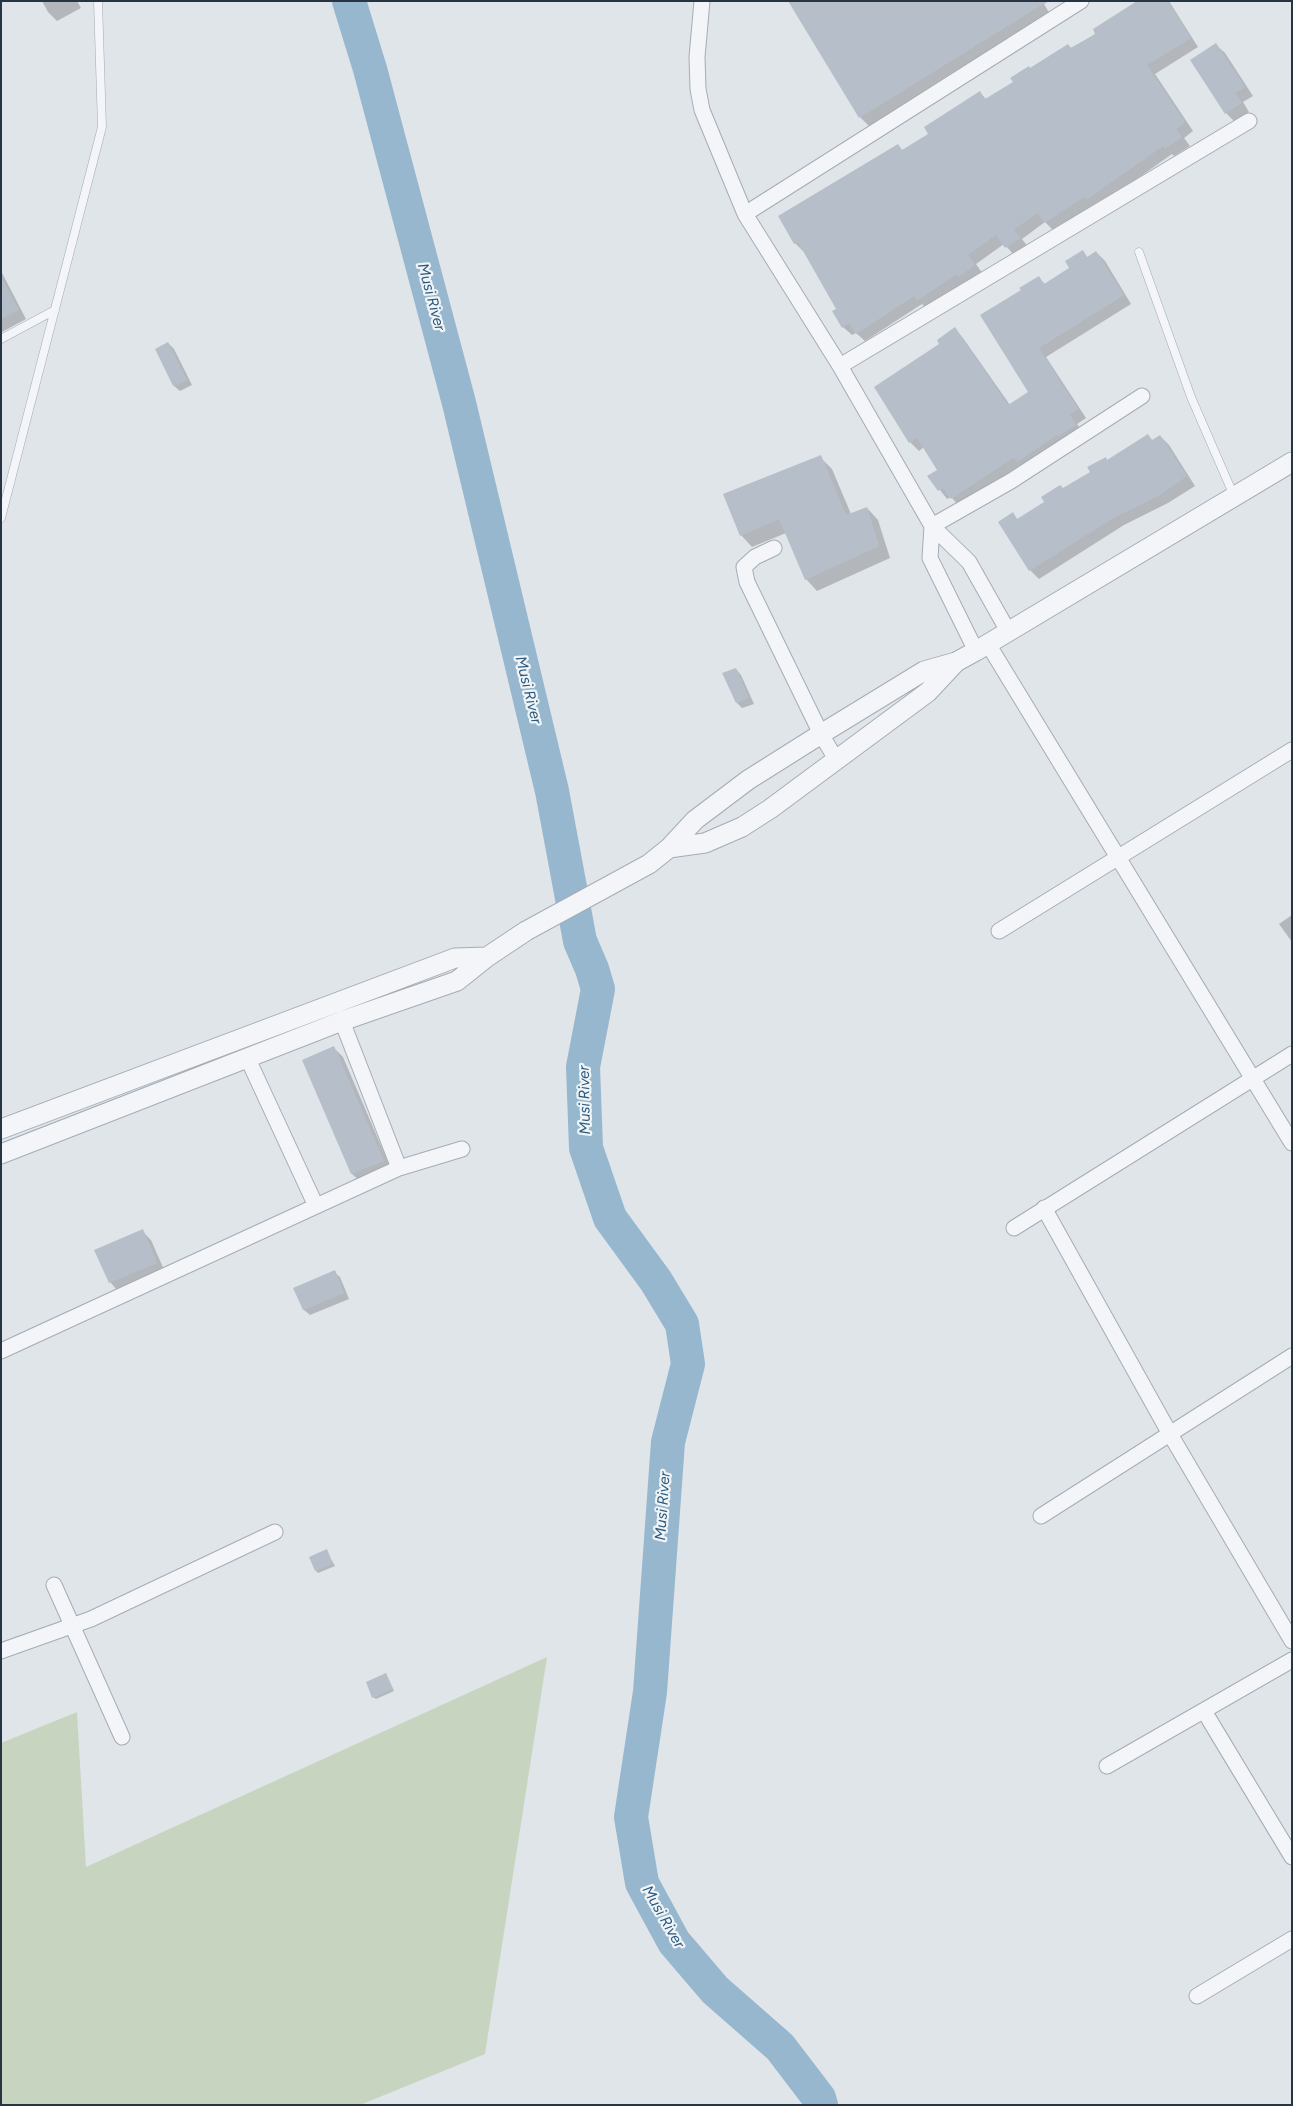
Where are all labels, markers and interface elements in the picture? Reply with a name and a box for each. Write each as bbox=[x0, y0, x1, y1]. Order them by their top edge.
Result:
water label: Musi River bbox=[413, 261, 449, 333]
water label: Musi River bbox=[511, 654, 545, 726]
water label: Musi River bbox=[575, 1065, 595, 1135]
water label: Musi River bbox=[652, 1471, 674, 1541]
water label: Musi River bbox=[638, 1883, 688, 1951]

